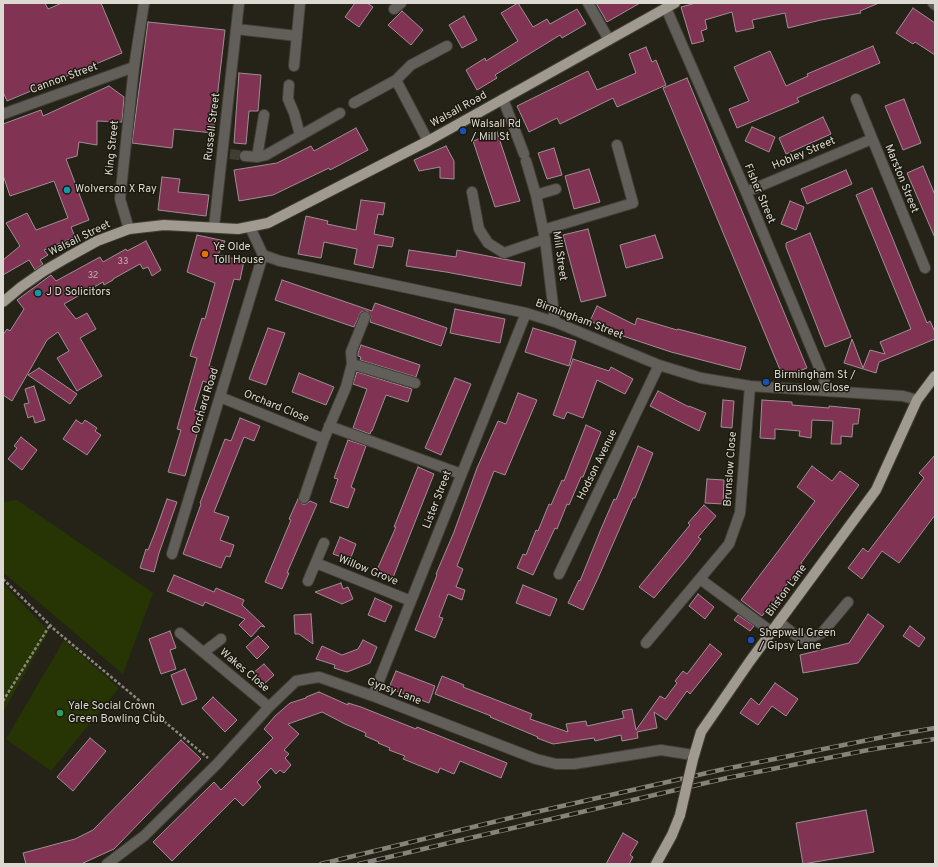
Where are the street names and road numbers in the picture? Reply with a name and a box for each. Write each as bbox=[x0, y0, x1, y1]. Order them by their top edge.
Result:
street label: Cannon Street bbox=[28, 61, 100, 97]
street label: Walsall Road bbox=[429, 89, 489, 131]
street label: Russell Street bbox=[202, 92, 224, 162]
street label: King Street bbox=[104, 120, 122, 176]
street label: Hobley Street bbox=[770, 135, 838, 173]
street label: Marston Street bbox=[881, 143, 921, 215]
street label: Fisher Street bbox=[740, 162, 778, 226]
street label: Walsall Street bbox=[47, 218, 113, 260]
street label: Mill Street bbox=[549, 230, 569, 282]
street label: Birmingham Street bbox=[533, 297, 625, 343]
street label: Orchard Road bbox=[190, 367, 222, 435]
street label: Orchard Close bbox=[241, 388, 311, 426]
street label: Hodson Avenue bbox=[575, 428, 621, 502]
street label: Brunslow Close bbox=[722, 431, 740, 507]
street label: Lister Street bbox=[421, 469, 455, 531]
street label: Willow Grove bbox=[336, 553, 400, 589]
street label: Bilston Lane bbox=[764, 562, 810, 620]
street label: Wakes Close bbox=[216, 646, 272, 696]
street label: Gypsy Lane bbox=[365, 676, 423, 708]

